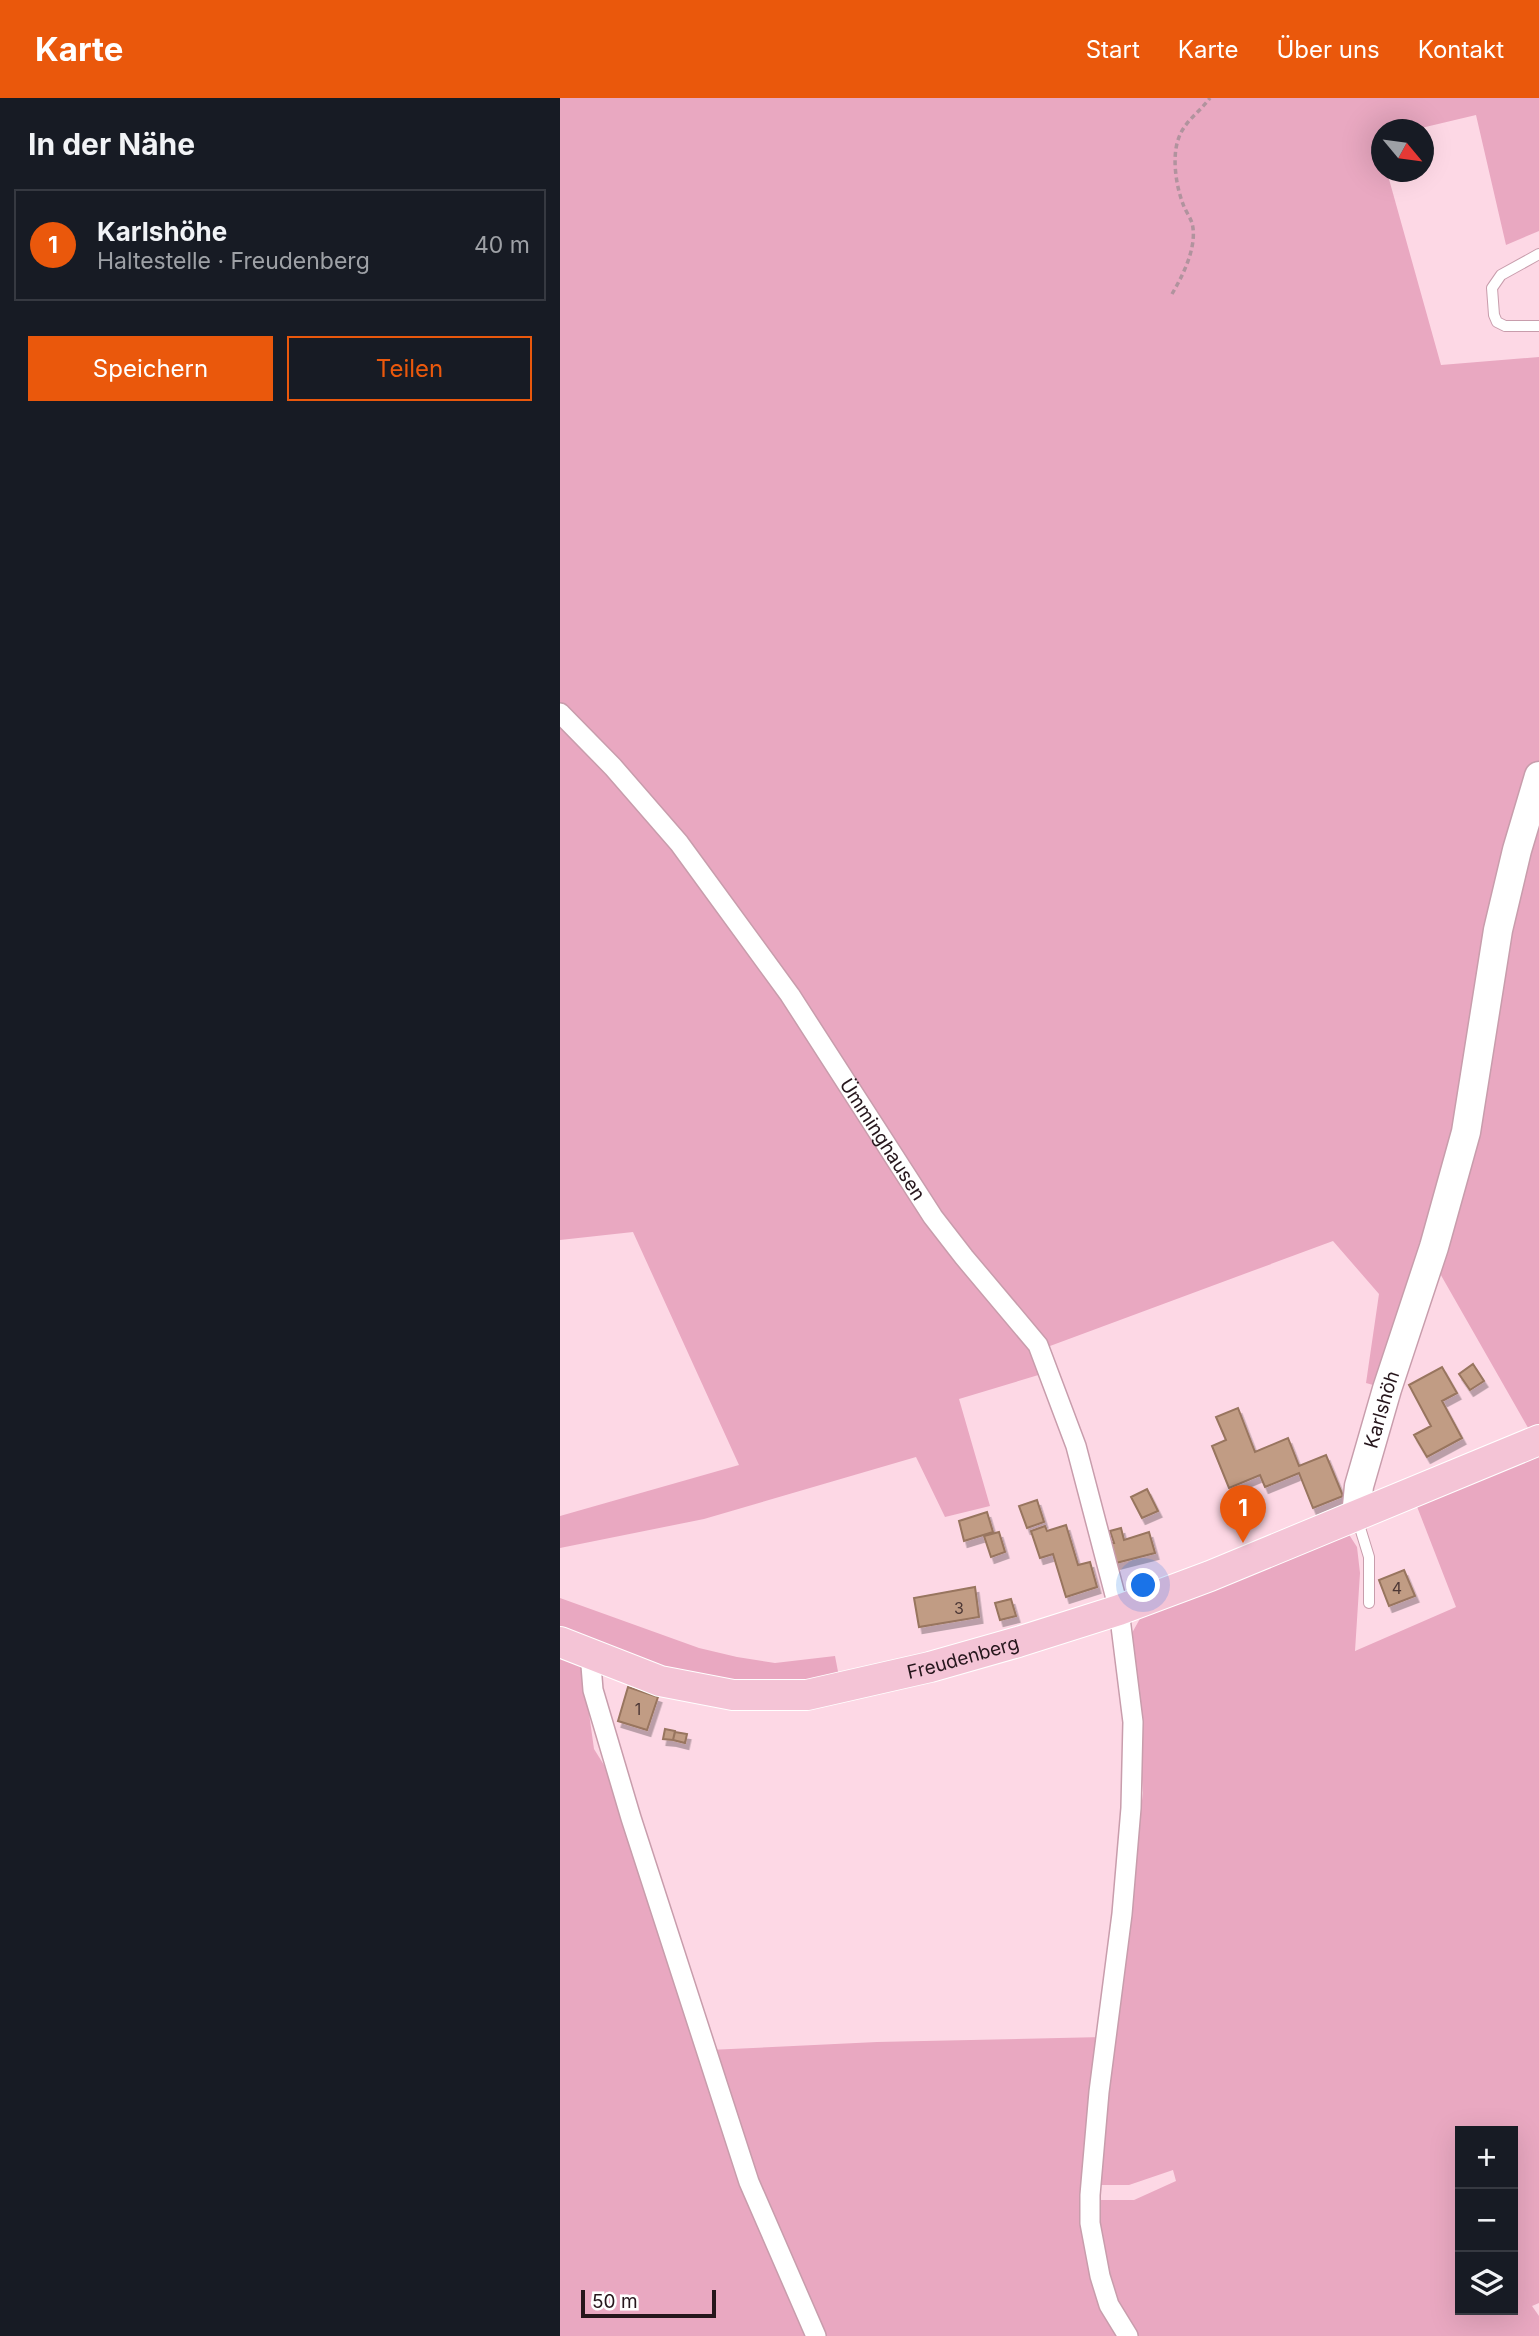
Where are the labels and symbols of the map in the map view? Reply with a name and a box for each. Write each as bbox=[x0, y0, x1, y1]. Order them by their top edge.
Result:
north arrow bbox=[1371, 119, 1434, 182]
street label: Ümminghausen bbox=[835, 1074, 930, 1205]
street label: Karlshöh bbox=[1360, 1368, 1404, 1451]
pin: 1 bbox=[1220, 1485, 1266, 1543]
your location bbox=[1126, 1568, 1160, 1602]
house number: 4 bbox=[1392, 1578, 1402, 1598]
house number: 3 bbox=[954, 1598, 964, 1618]
street label: Freudenberg bbox=[905, 1631, 1021, 1684]
house number: 1 bbox=[635, 1699, 641, 1719]
scale bar bbox=[581, 2287, 716, 2319]

